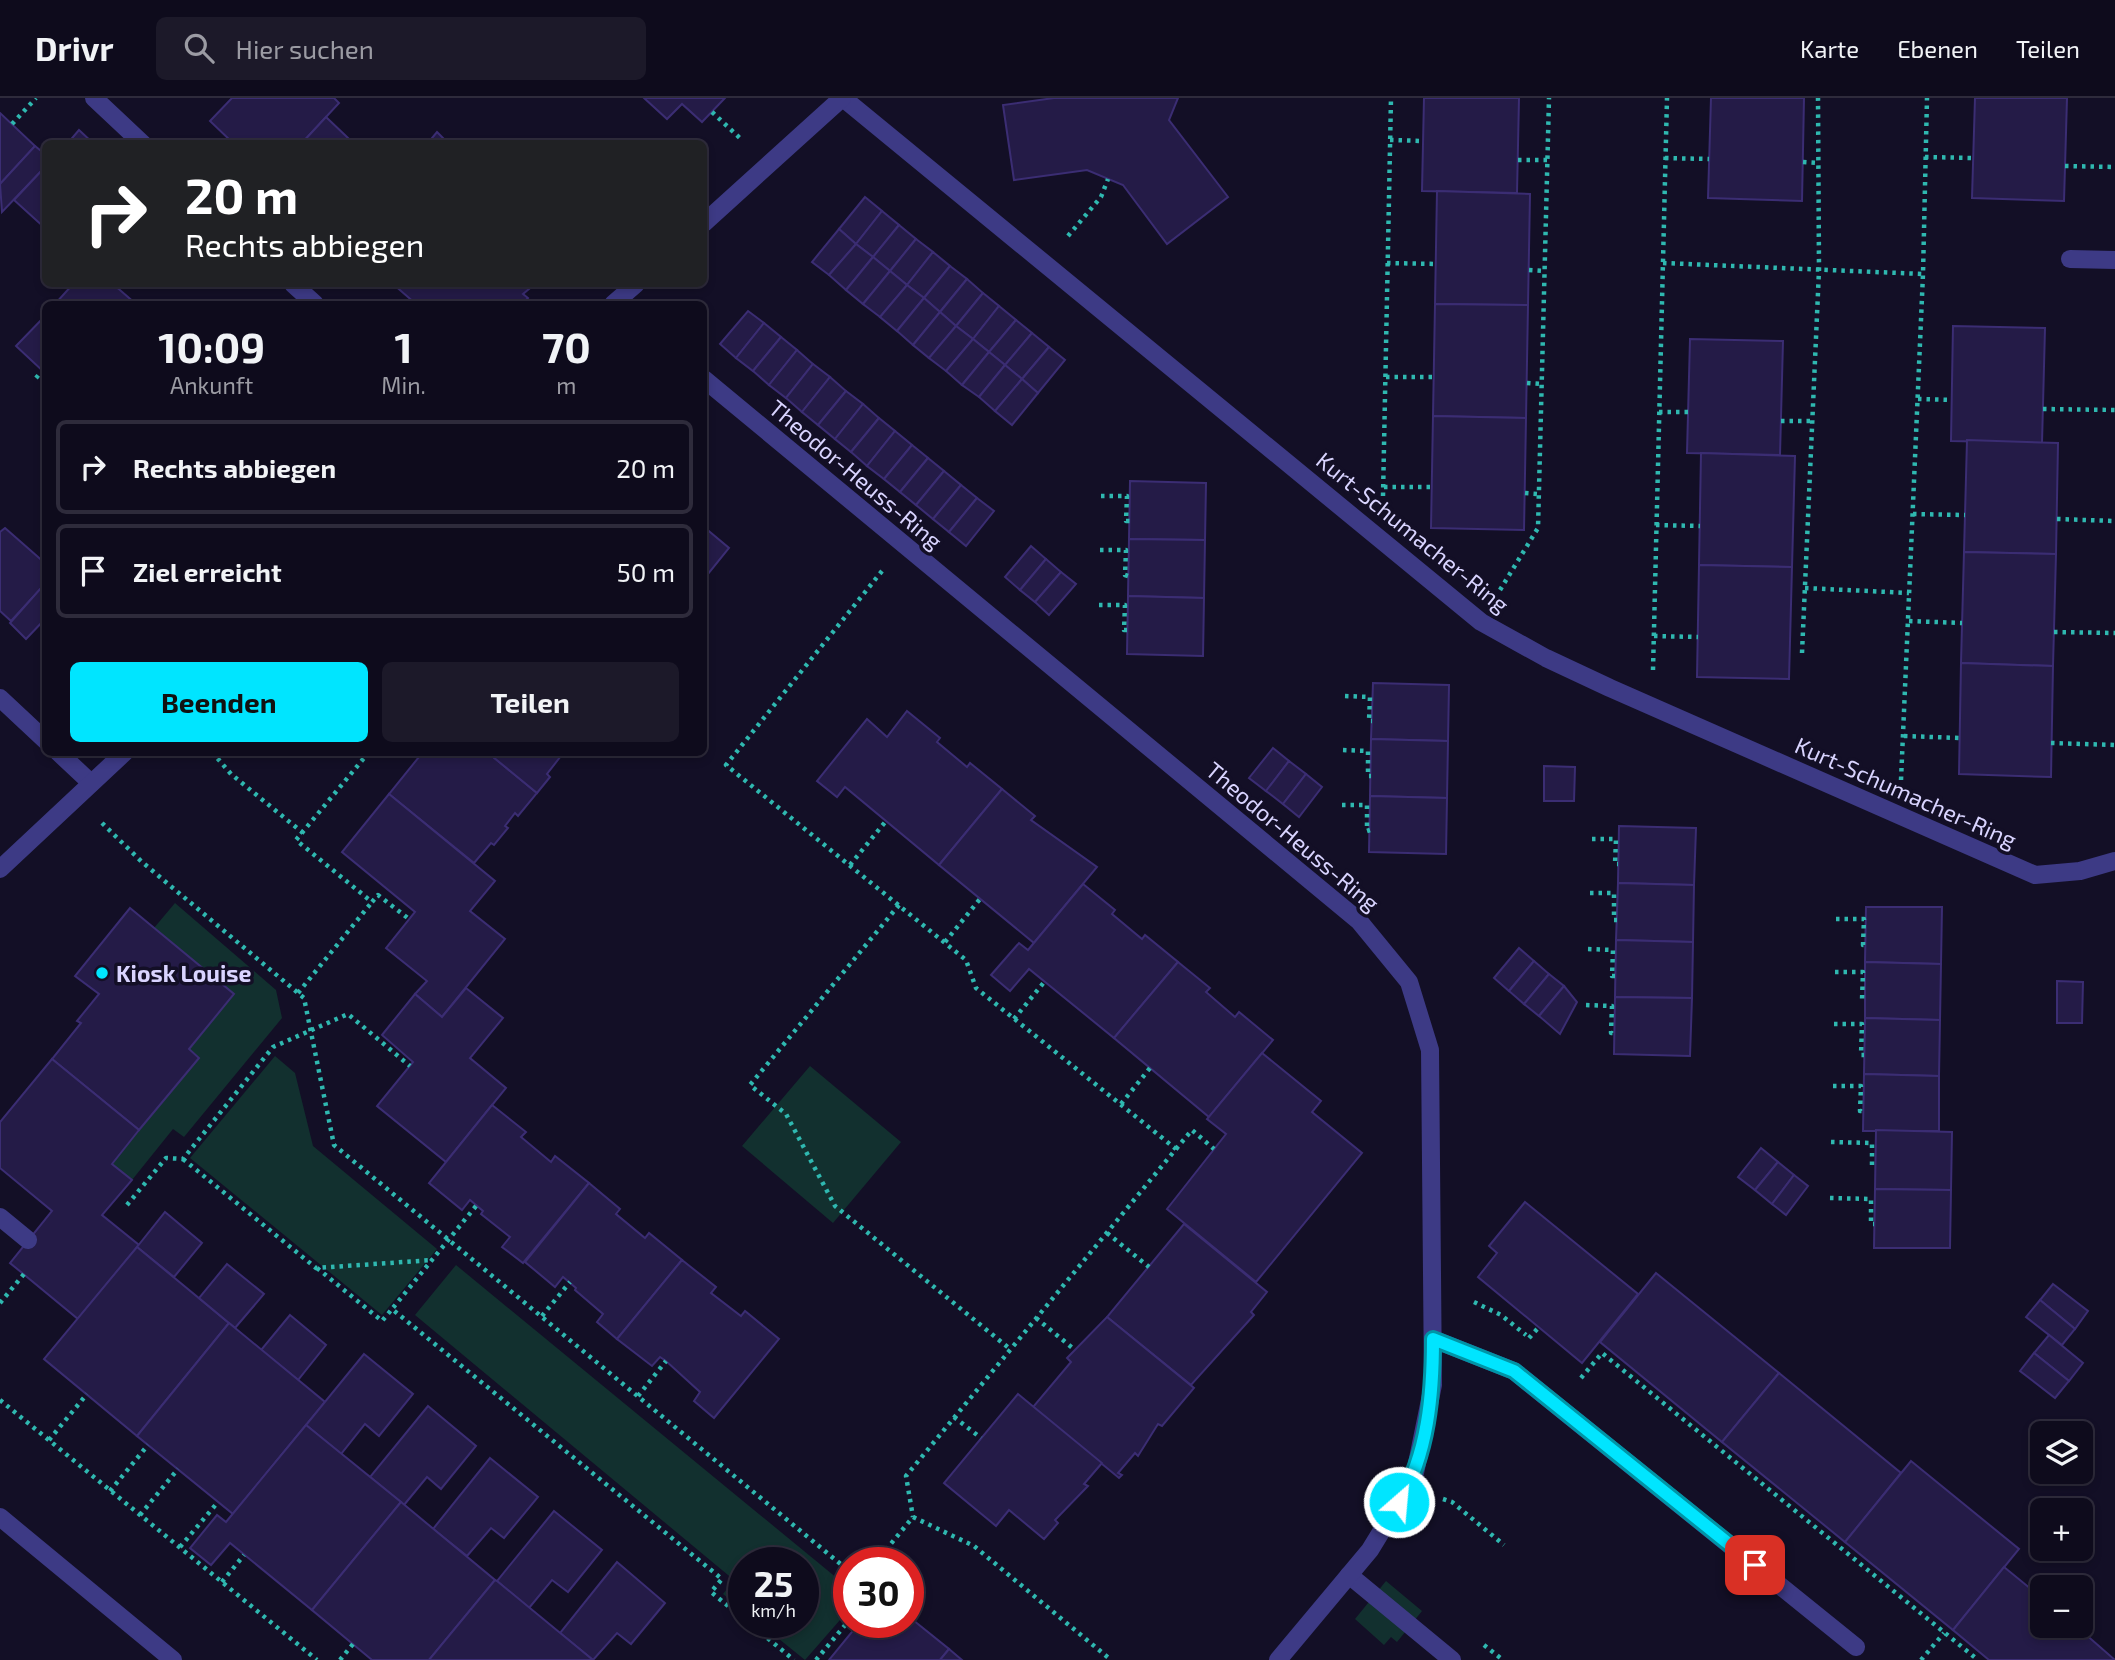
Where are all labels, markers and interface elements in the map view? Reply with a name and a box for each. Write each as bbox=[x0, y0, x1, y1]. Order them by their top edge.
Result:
search box bbox=[156, 17, 646, 80]
text: Drivr bbox=[35, 28, 114, 68]
icon: search bbox=[180, 29, 218, 67]
text: Hier suchen bbox=[236, 33, 374, 64]
text: Karte bbox=[1800, 34, 1859, 63]
text: Ebenen bbox=[1897, 34, 1978, 63]
text: Teilen bbox=[2016, 34, 2080, 63]
text: 20 m bbox=[185, 165, 298, 224]
icon: right bbox=[70, 168, 161, 259]
text: Rechts abbiegen bbox=[185, 225, 424, 263]
text: 10:09 bbox=[158, 321, 265, 371]
text: 1 bbox=[394, 321, 413, 371]
text: 70 bbox=[542, 321, 591, 371]
text: Ankunft bbox=[170, 371, 253, 399]
text: Min. bbox=[381, 371, 426, 399]
text: m bbox=[556, 371, 576, 399]
street label: Theodor-Heuss-Ring bbox=[764, 393, 948, 555]
street label: Kurt-Schumacher-Ring bbox=[1311, 446, 1515, 618]
icon: right bbox=[74, 448, 112, 486]
text: Rechts abbiegen bbox=[133, 452, 336, 483]
text: 20 m bbox=[616, 452, 675, 483]
icon: arrive bbox=[74, 552, 112, 590]
text: Ziel erreicht bbox=[133, 556, 282, 587]
text: 50 m bbox=[617, 556, 675, 587]
button: Beenden bbox=[70, 662, 368, 742]
button: Teilen bbox=[382, 662, 679, 742]
street label: Kurt-Schumacher-Ring bbox=[1791, 730, 2021, 854]
street label: Theodor-Heuss-Ring bbox=[1201, 755, 1385, 917]
place label: Kiosk Louise bbox=[116, 959, 251, 987]
marker: Kiosk Louise bbox=[94, 965, 110, 981]
map controls bbox=[2030, 1421, 2093, 1638]
button: layers bbox=[2030, 1421, 2093, 1484]
position arrow bbox=[1362, 1465, 1436, 1539]
button: + bbox=[2030, 1498, 2093, 1561]
pin bbox=[1725, 1535, 1785, 1595]
icon: arrive bbox=[1736, 1546, 1774, 1584]
speed limit sign: 30 bbox=[833, 1547, 924, 1638]
text: 25 bbox=[754, 1562, 793, 1604]
button: − bbox=[2030, 1575, 2093, 1638]
text: km/h bbox=[751, 1599, 796, 1621]

